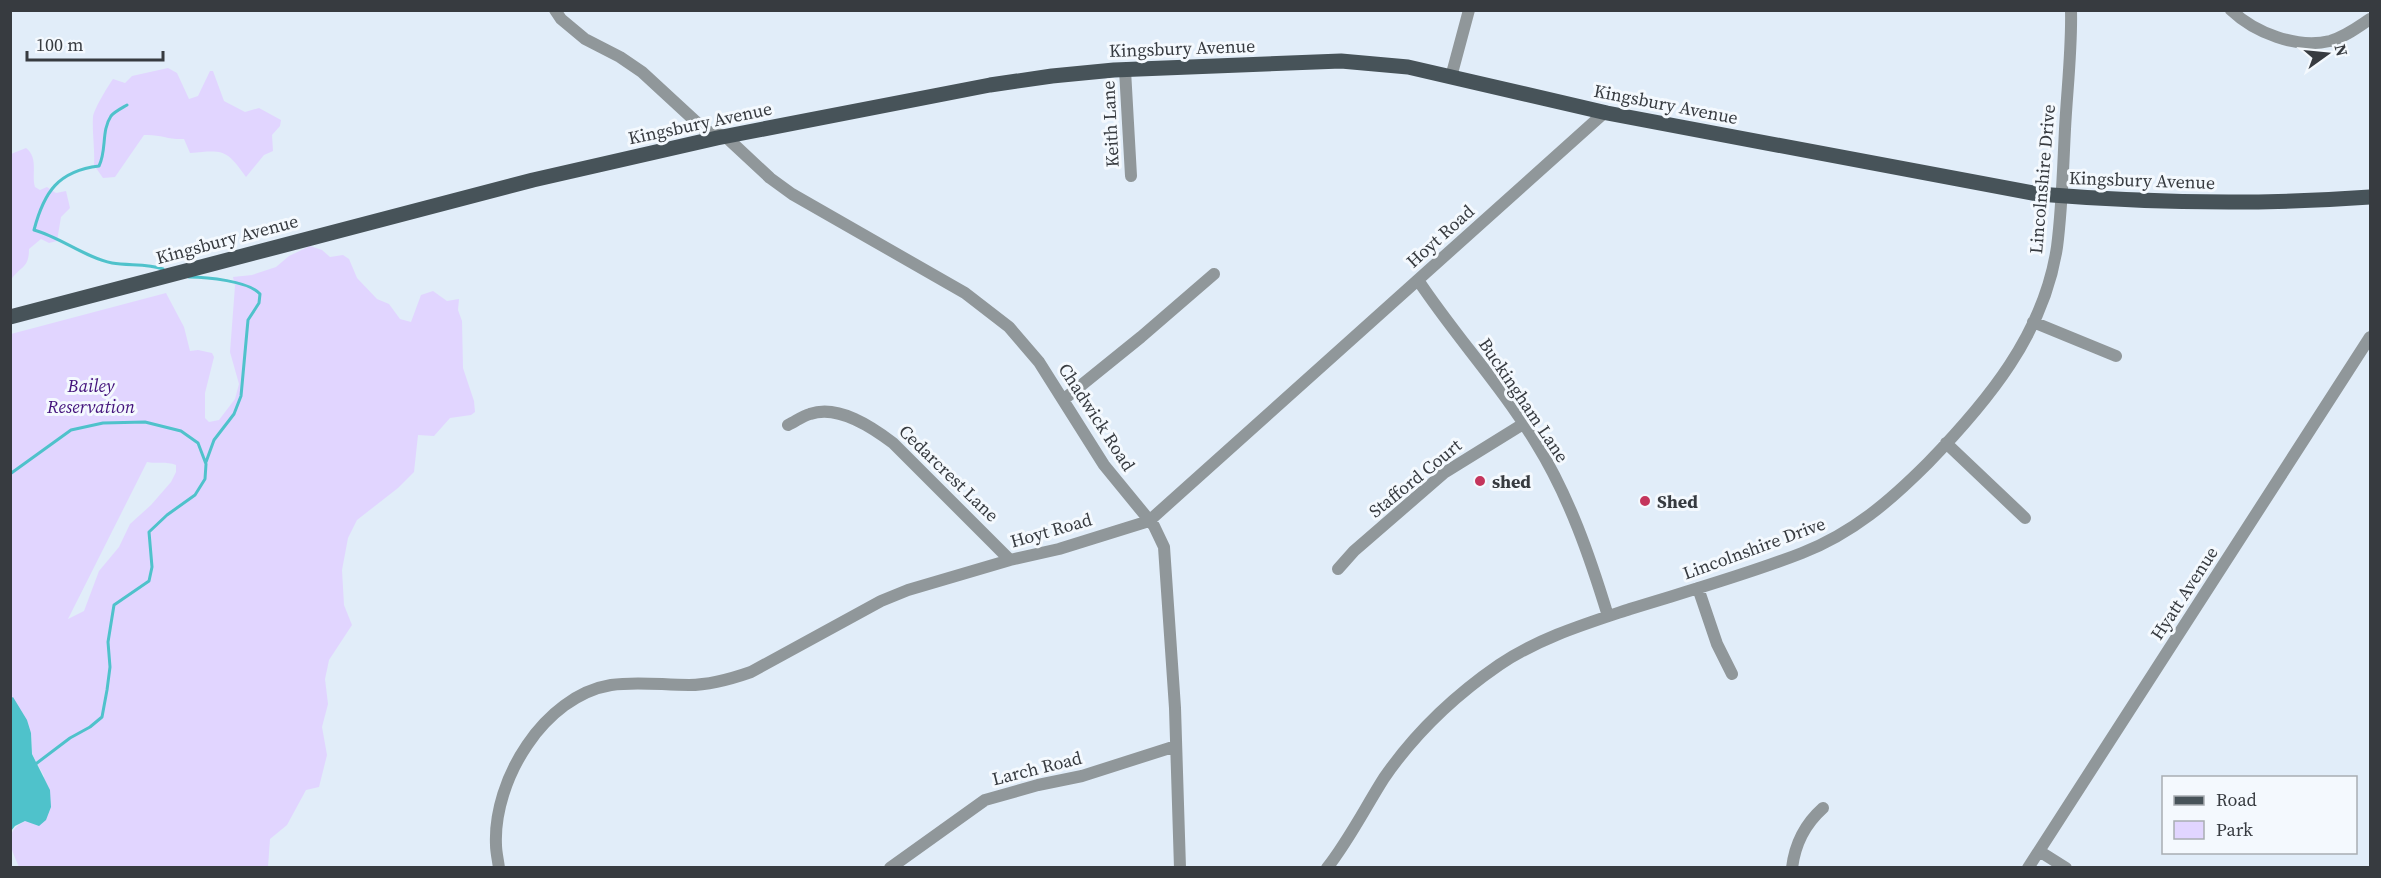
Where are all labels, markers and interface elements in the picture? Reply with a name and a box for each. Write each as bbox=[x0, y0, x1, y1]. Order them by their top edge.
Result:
scale bar bbox=[27, 24, 164, 62]
north arrow bbox=[2297, 24, 2357, 84]
text: 100 m bbox=[36, 32, 83, 57]
street label: Kingsbury Avenue bbox=[1108, 33, 1256, 63]
text: N bbox=[2329, 42, 2354, 59]
street label: Kingsbury Avenue bbox=[1592, 78, 1740, 130]
street label: Keith Lane bbox=[1095, 80, 1125, 168]
street label: Kingsbury Avenue bbox=[626, 96, 774, 150]
street label: Lincolnshire Drive bbox=[2023, 103, 2061, 255]
street label: Kingsbury Avenue bbox=[2068, 165, 2216, 195]
street label: Hoyt Road bbox=[1401, 199, 1479, 273]
street label: Kingsbury Avenue bbox=[153, 208, 301, 270]
street label: Buckingham Lane bbox=[1473, 333, 1575, 467]
street label: Chadwick Road bbox=[1053, 358, 1141, 476]
park label: Bailey Reservation bbox=[46, 373, 135, 419]
street label: Cedarcrest Lane bbox=[893, 419, 1005, 527]
street label: Stafford Court bbox=[1363, 433, 1467, 523]
place label: shed bbox=[1492, 469, 1531, 494]
marker: shed bbox=[1473, 474, 1487, 488]
place label: Shed bbox=[1657, 489, 1698, 514]
marker: Shed bbox=[1638, 494, 1652, 508]
street label: Hoyt Road bbox=[1007, 506, 1095, 554]
street label: Lincolnshire Drive bbox=[1679, 511, 1829, 585]
street label: Hyatt Avenue bbox=[2144, 541, 2224, 645]
street label: Larch Road bbox=[990, 745, 1084, 791]
legend bbox=[2162, 776, 2357, 854]
text: Road bbox=[2216, 787, 2257, 812]
text: Park bbox=[2216, 817, 2253, 842]

